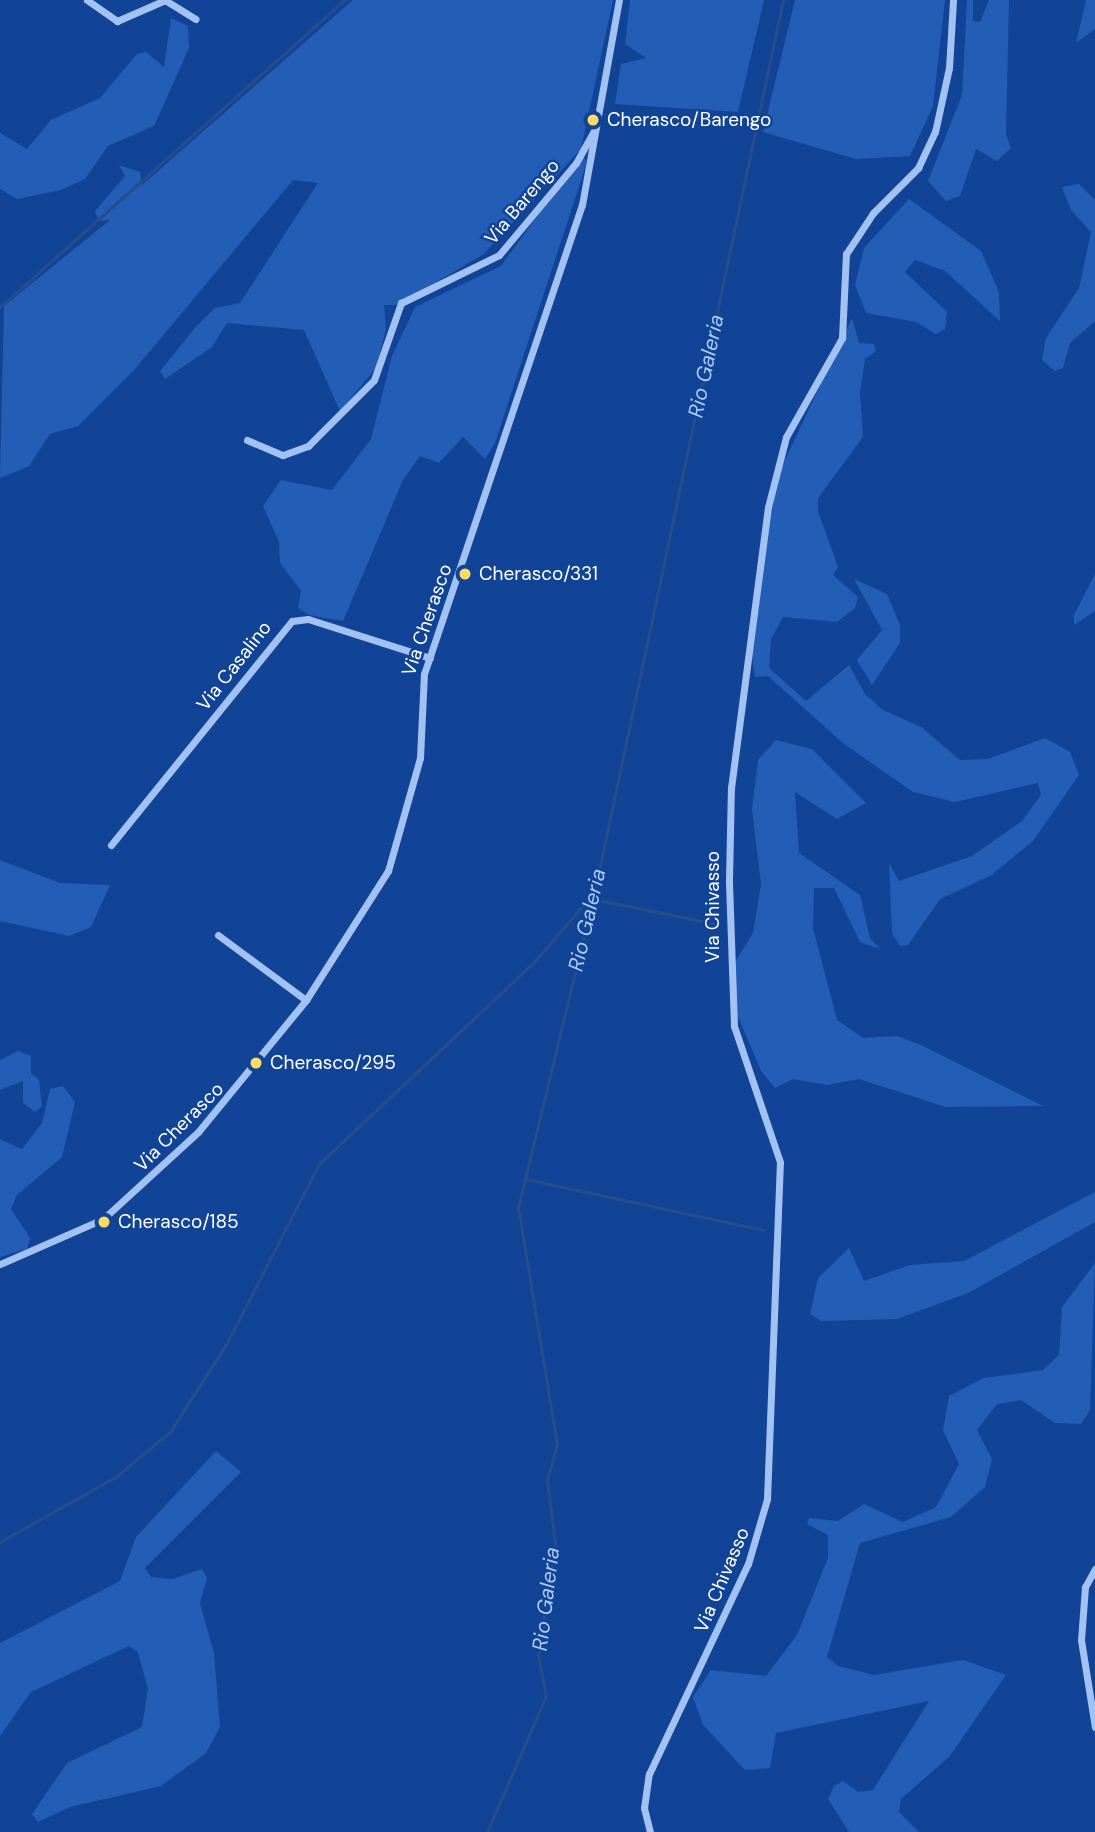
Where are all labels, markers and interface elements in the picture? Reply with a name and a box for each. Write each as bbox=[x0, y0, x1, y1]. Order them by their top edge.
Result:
place label: Cherasco/Barengo bbox=[607, 109, 771, 131]
marker: Cherasco/Barengo bbox=[585, 112, 601, 128]
street label: Via Barengo bbox=[480, 155, 564, 249]
water label: Rio Galeria bbox=[683, 312, 729, 420]
street label: Via Cherasco bbox=[397, 561, 457, 679]
place label: Cherasco/331 bbox=[479, 563, 598, 585]
marker: Cherasco/331 bbox=[457, 566, 473, 582]
street label: Via Casalino bbox=[192, 617, 276, 715]
street label: Via Chivasso bbox=[702, 851, 724, 963]
water label: Rio Galeria bbox=[563, 866, 611, 974]
place label: Cherasco/295 bbox=[270, 1052, 396, 1074]
marker: Cherasco/295 bbox=[248, 1055, 264, 1071]
street label: Via Cherasco bbox=[130, 1078, 228, 1176]
place label: Cherasco/185 bbox=[118, 1211, 239, 1233]
marker: Cherasco/185 bbox=[96, 1214, 112, 1230]
street label: Via Chivasso bbox=[690, 1524, 754, 1636]
water label: Rio Galeria bbox=[527, 1546, 565, 1652]

